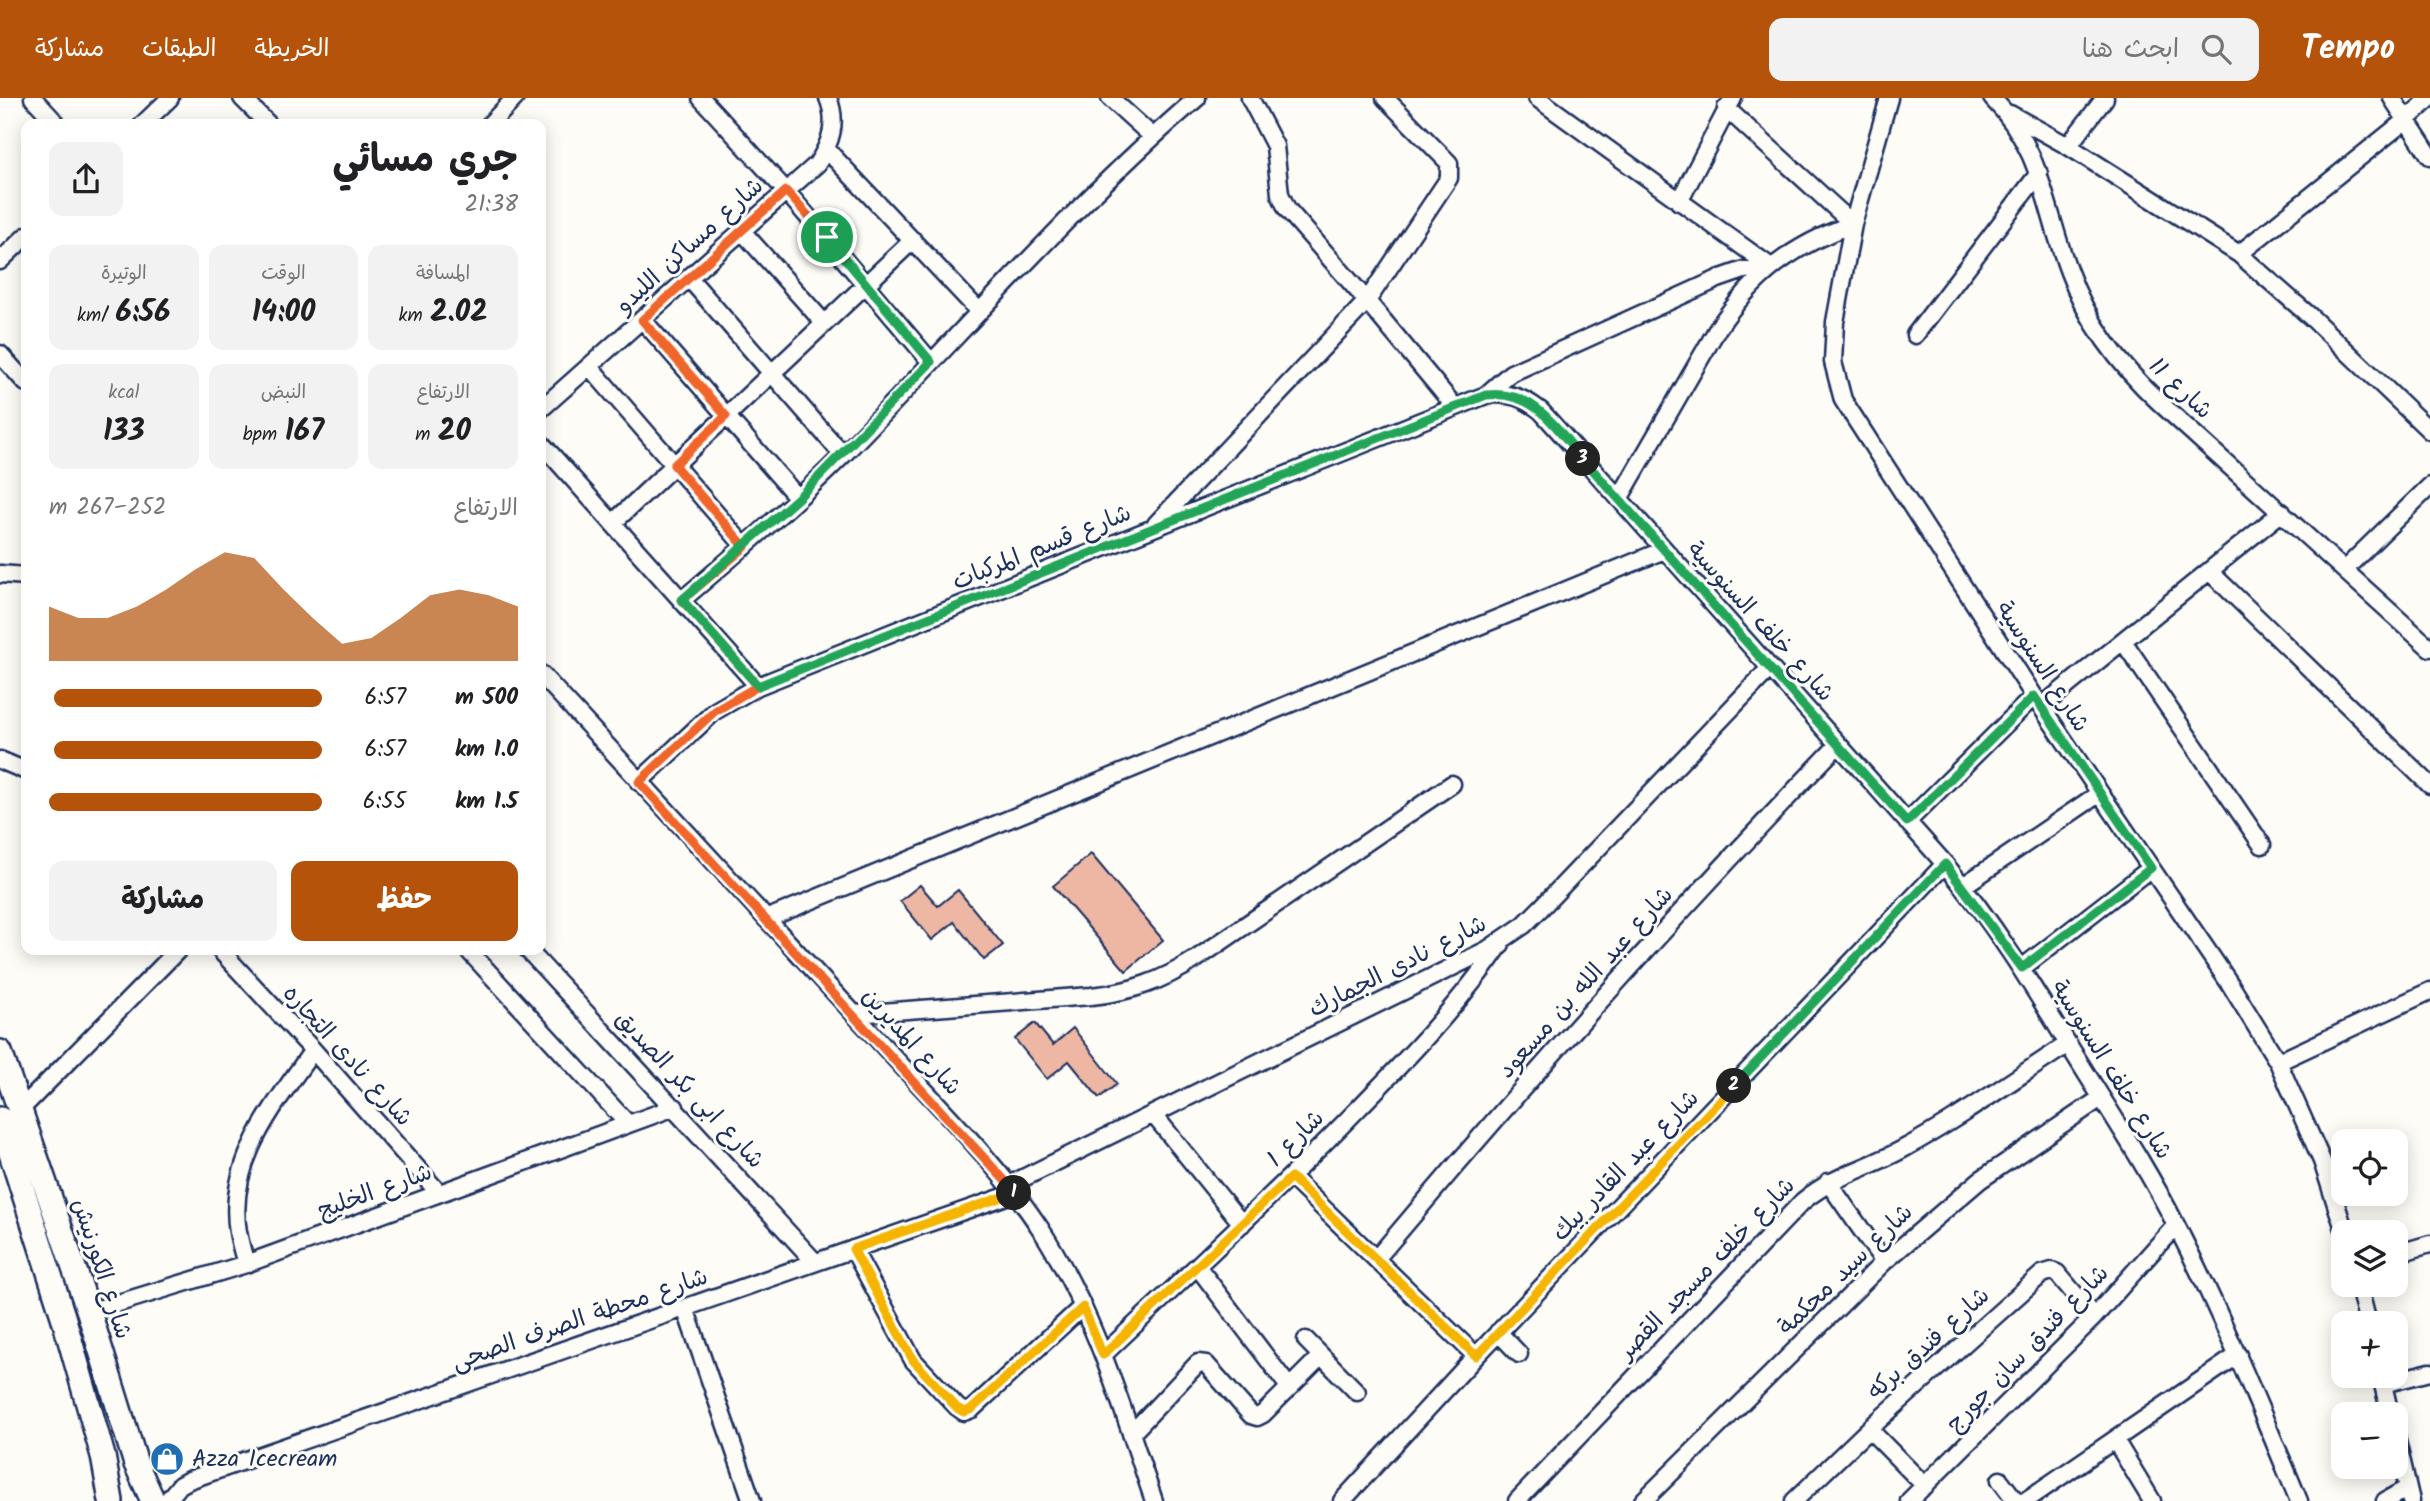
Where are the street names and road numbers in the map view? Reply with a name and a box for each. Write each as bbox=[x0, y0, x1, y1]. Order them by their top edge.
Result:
street label: شارع مساكن الليدو bbox=[606, 168, 773, 324]
street label: شارع 11 bbox=[2139, 349, 2221, 429]
street label: شارع قسم المركبات bbox=[947, 494, 1137, 602]
street label: شارع خلف السنوسية bbox=[1677, 533, 1843, 711]
street label: شارع السنوسية bbox=[1985, 593, 2099, 741]
street label: شارع عبد الله بن مسعود bbox=[1488, 878, 1684, 1088]
street label: شارع نادى الجمارك bbox=[1302, 905, 1494, 1029]
street label: شارع خلف السنوسية bbox=[2040, 972, 2182, 1168]
street label: شارع نادى التجاره bbox=[272, 976, 422, 1136]
street label: شارع المديرين bbox=[851, 979, 971, 1105]
street label: شارع ابى بكر الصديق bbox=[605, 1002, 773, 1178]
street label: شارع عبد القادر بيك bbox=[1543, 1081, 1709, 1251]
street label: شارع 1 bbox=[1258, 1101, 1334, 1177]
street label: شارع الخليج bbox=[312, 1153, 438, 1231]
street label: شارع خلف مسجد القصر bbox=[1607, 1168, 1805, 1371]
street label: شارع الكورنيش bbox=[60, 1194, 142, 1344]
street label: شارع سيد محكمة bbox=[1769, 1195, 1923, 1345]
street label: شارع فندق سان جورج bbox=[1937, 1256, 2119, 1442]
street label: شارع محطة الصرف الصحى bbox=[446, 1258, 714, 1382]
street label: شارع فندق بركه bbox=[1858, 1278, 2000, 1410]

